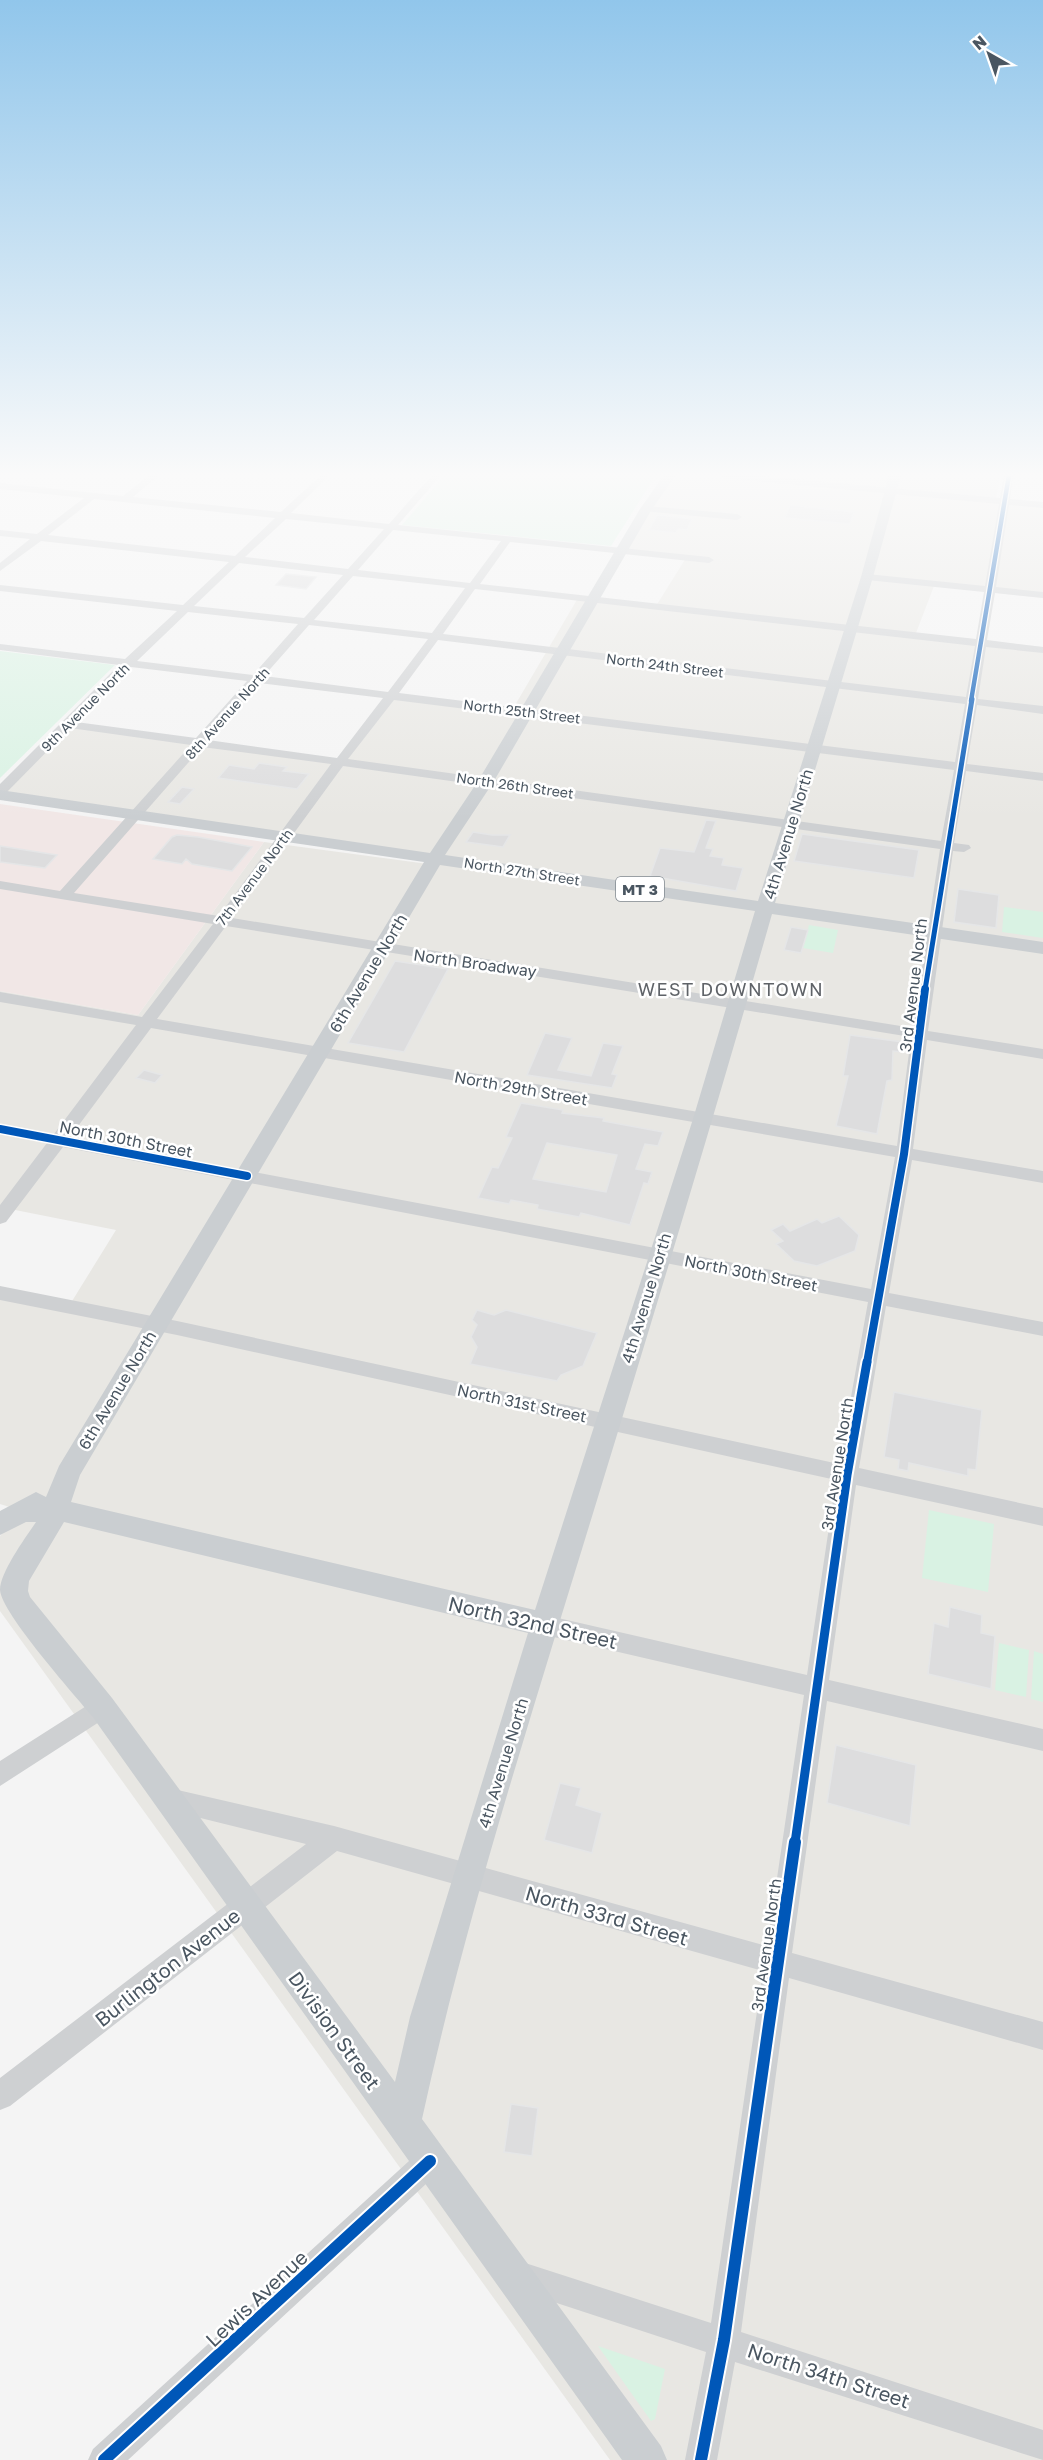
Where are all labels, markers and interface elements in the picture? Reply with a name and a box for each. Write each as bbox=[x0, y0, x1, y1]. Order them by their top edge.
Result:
north arrow bbox=[959, 24, 1019, 84]
text: N bbox=[968, 31, 990, 54]
street label: North 24th Street bbox=[605, 649, 725, 681]
street label: 9th Avenue North bbox=[37, 659, 133, 755]
street label: 8th Avenue North bbox=[181, 663, 273, 763]
street label: North 25th Street bbox=[462, 695, 582, 727]
street label: 4th Avenue North bbox=[759, 767, 817, 901]
street label: North 26th Street bbox=[455, 768, 575, 802]
street label: 7th Avenue North bbox=[212, 825, 296, 929]
street label: North 27th Street bbox=[463, 853, 581, 889]
road number: MT 3 bbox=[616, 877, 664, 901]
street label: 6th Avenue North bbox=[325, 910, 411, 1036]
street label: 3rd Avenue North bbox=[895, 917, 931, 1053]
street label: North Broadway bbox=[412, 944, 538, 982]
district label: WEST DOWNTOWN bbox=[638, 978, 824, 1000]
street label: North 29th Street bbox=[453, 1066, 589, 1110]
street label: North 30th Street bbox=[58, 1116, 194, 1162]
street label: 4th Avenue North bbox=[617, 1231, 675, 1365]
street label: North 30th Street bbox=[683, 1250, 819, 1296]
street label: 6th Avenue North bbox=[74, 1327, 160, 1453]
street label: North 31st Street bbox=[455, 1380, 589, 1426]
street label: 3rd Avenue North bbox=[817, 1396, 857, 1532]
street label: North 32nd Street bbox=[446, 1591, 620, 1653]
street label: 4th Avenue North bbox=[474, 1696, 532, 1830]
street label: 3rd Avenue North bbox=[747, 1877, 785, 2013]
street label: North 33rd Street bbox=[523, 1880, 691, 1950]
street label: Burlington Avenue bbox=[90, 1903, 244, 2031]
street label: Division Street bbox=[284, 1966, 386, 2094]
street label: Lewis Avenue bbox=[200, 2245, 312, 2351]
street label: North 34th Street bbox=[745, 2337, 913, 2413]

